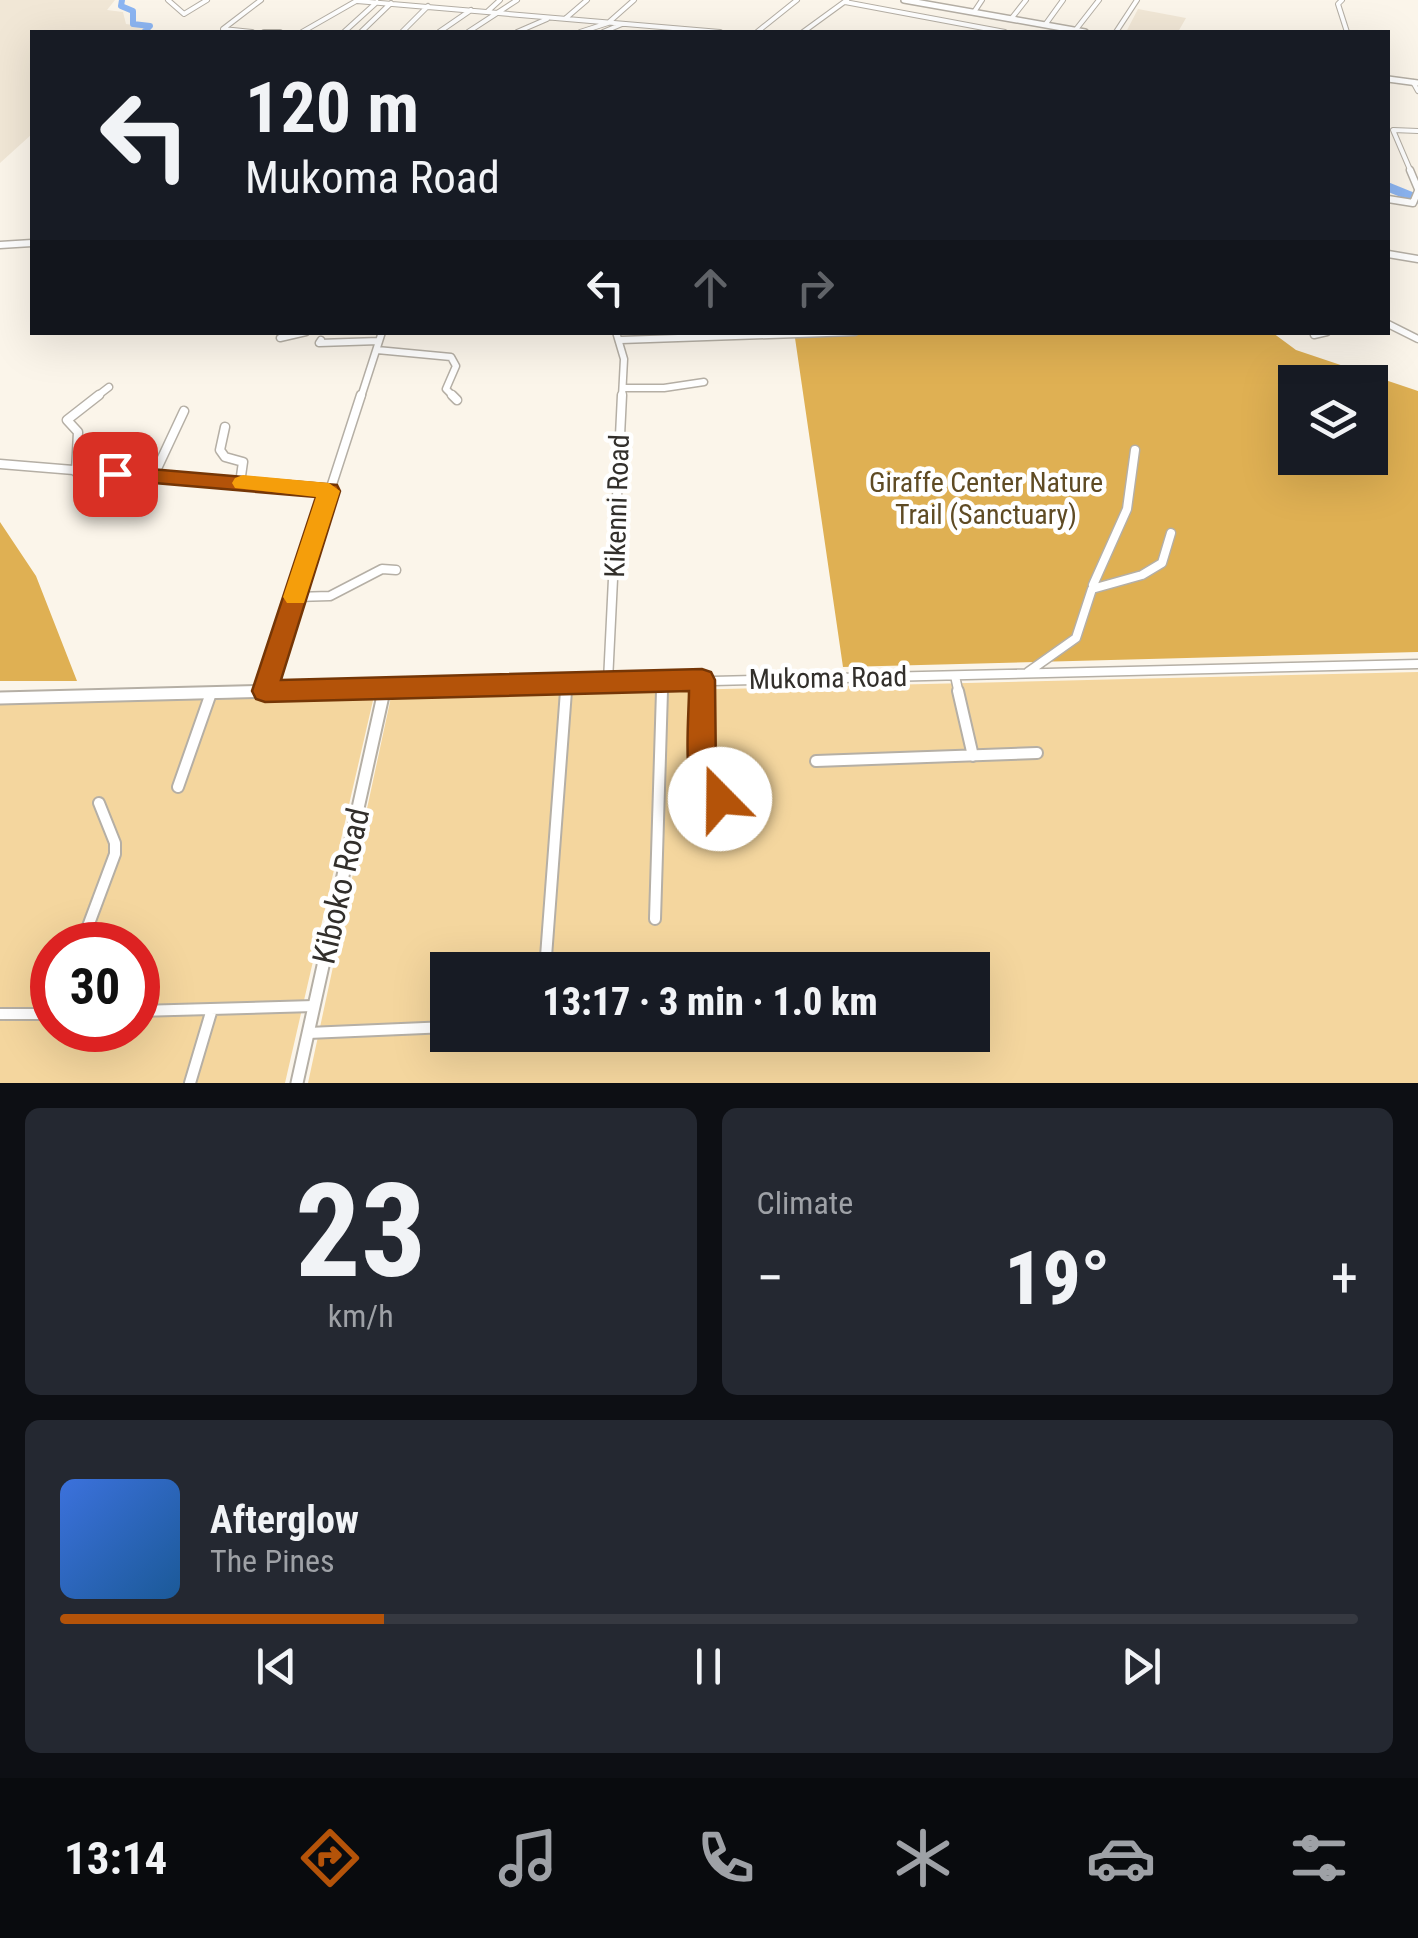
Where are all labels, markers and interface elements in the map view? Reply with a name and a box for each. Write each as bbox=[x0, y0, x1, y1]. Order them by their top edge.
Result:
text: 120 m bbox=[245, 67, 419, 149]
icon: left bbox=[80, 70, 210, 200]
text: Mukoma Road bbox=[245, 151, 500, 204]
icon: left bbox=[578, 260, 633, 315]
icon: ahead bbox=[683, 260, 738, 315]
icon: right bbox=[788, 260, 843, 315]
map controls bbox=[1278, 365, 1388, 475]
button: layers bbox=[1278, 365, 1388, 475]
pin bbox=[73, 432, 158, 517]
street label: Kikenni Road bbox=[598, 434, 636, 578]
icon: arrive bbox=[88, 447, 143, 502]
park label: Giraffe Center Nature Trail (Sanctuary) bbox=[869, 466, 1103, 531]
street label: Mukoma Road bbox=[748, 660, 908, 696]
position arrow bbox=[668, 747, 772, 851]
street label: Kiboko Road bbox=[305, 804, 377, 968]
speed limit sign: 30 bbox=[30, 922, 160, 1052]
text: 13:17 · 3 min · 1.0 km bbox=[542, 980, 878, 1024]
text: 23 bbox=[295, 1155, 426, 1308]
text: Climate bbox=[757, 1184, 853, 1222]
text: 19° bbox=[1004, 1234, 1110, 1322]
text: − bbox=[757, 1246, 784, 1310]
text: + bbox=[1331, 1246, 1358, 1310]
text: km/h bbox=[328, 1297, 394, 1335]
text: Afterglow bbox=[210, 1498, 359, 1542]
text: The Pines bbox=[210, 1542, 335, 1580]
icon: previous bbox=[249, 1639, 304, 1694]
icon: pause bbox=[681, 1639, 736, 1694]
icon: next bbox=[1114, 1639, 1169, 1694]
icon: directions bbox=[295, 1823, 365, 1893]
icon: music bbox=[493, 1823, 563, 1893]
icon: phone bbox=[691, 1823, 761, 1893]
icon: climate bbox=[888, 1823, 958, 1893]
icon: car bbox=[1086, 1823, 1156, 1893]
icon: filters bbox=[1284, 1823, 1354, 1893]
text: 13:14 bbox=[64, 1832, 167, 1885]

